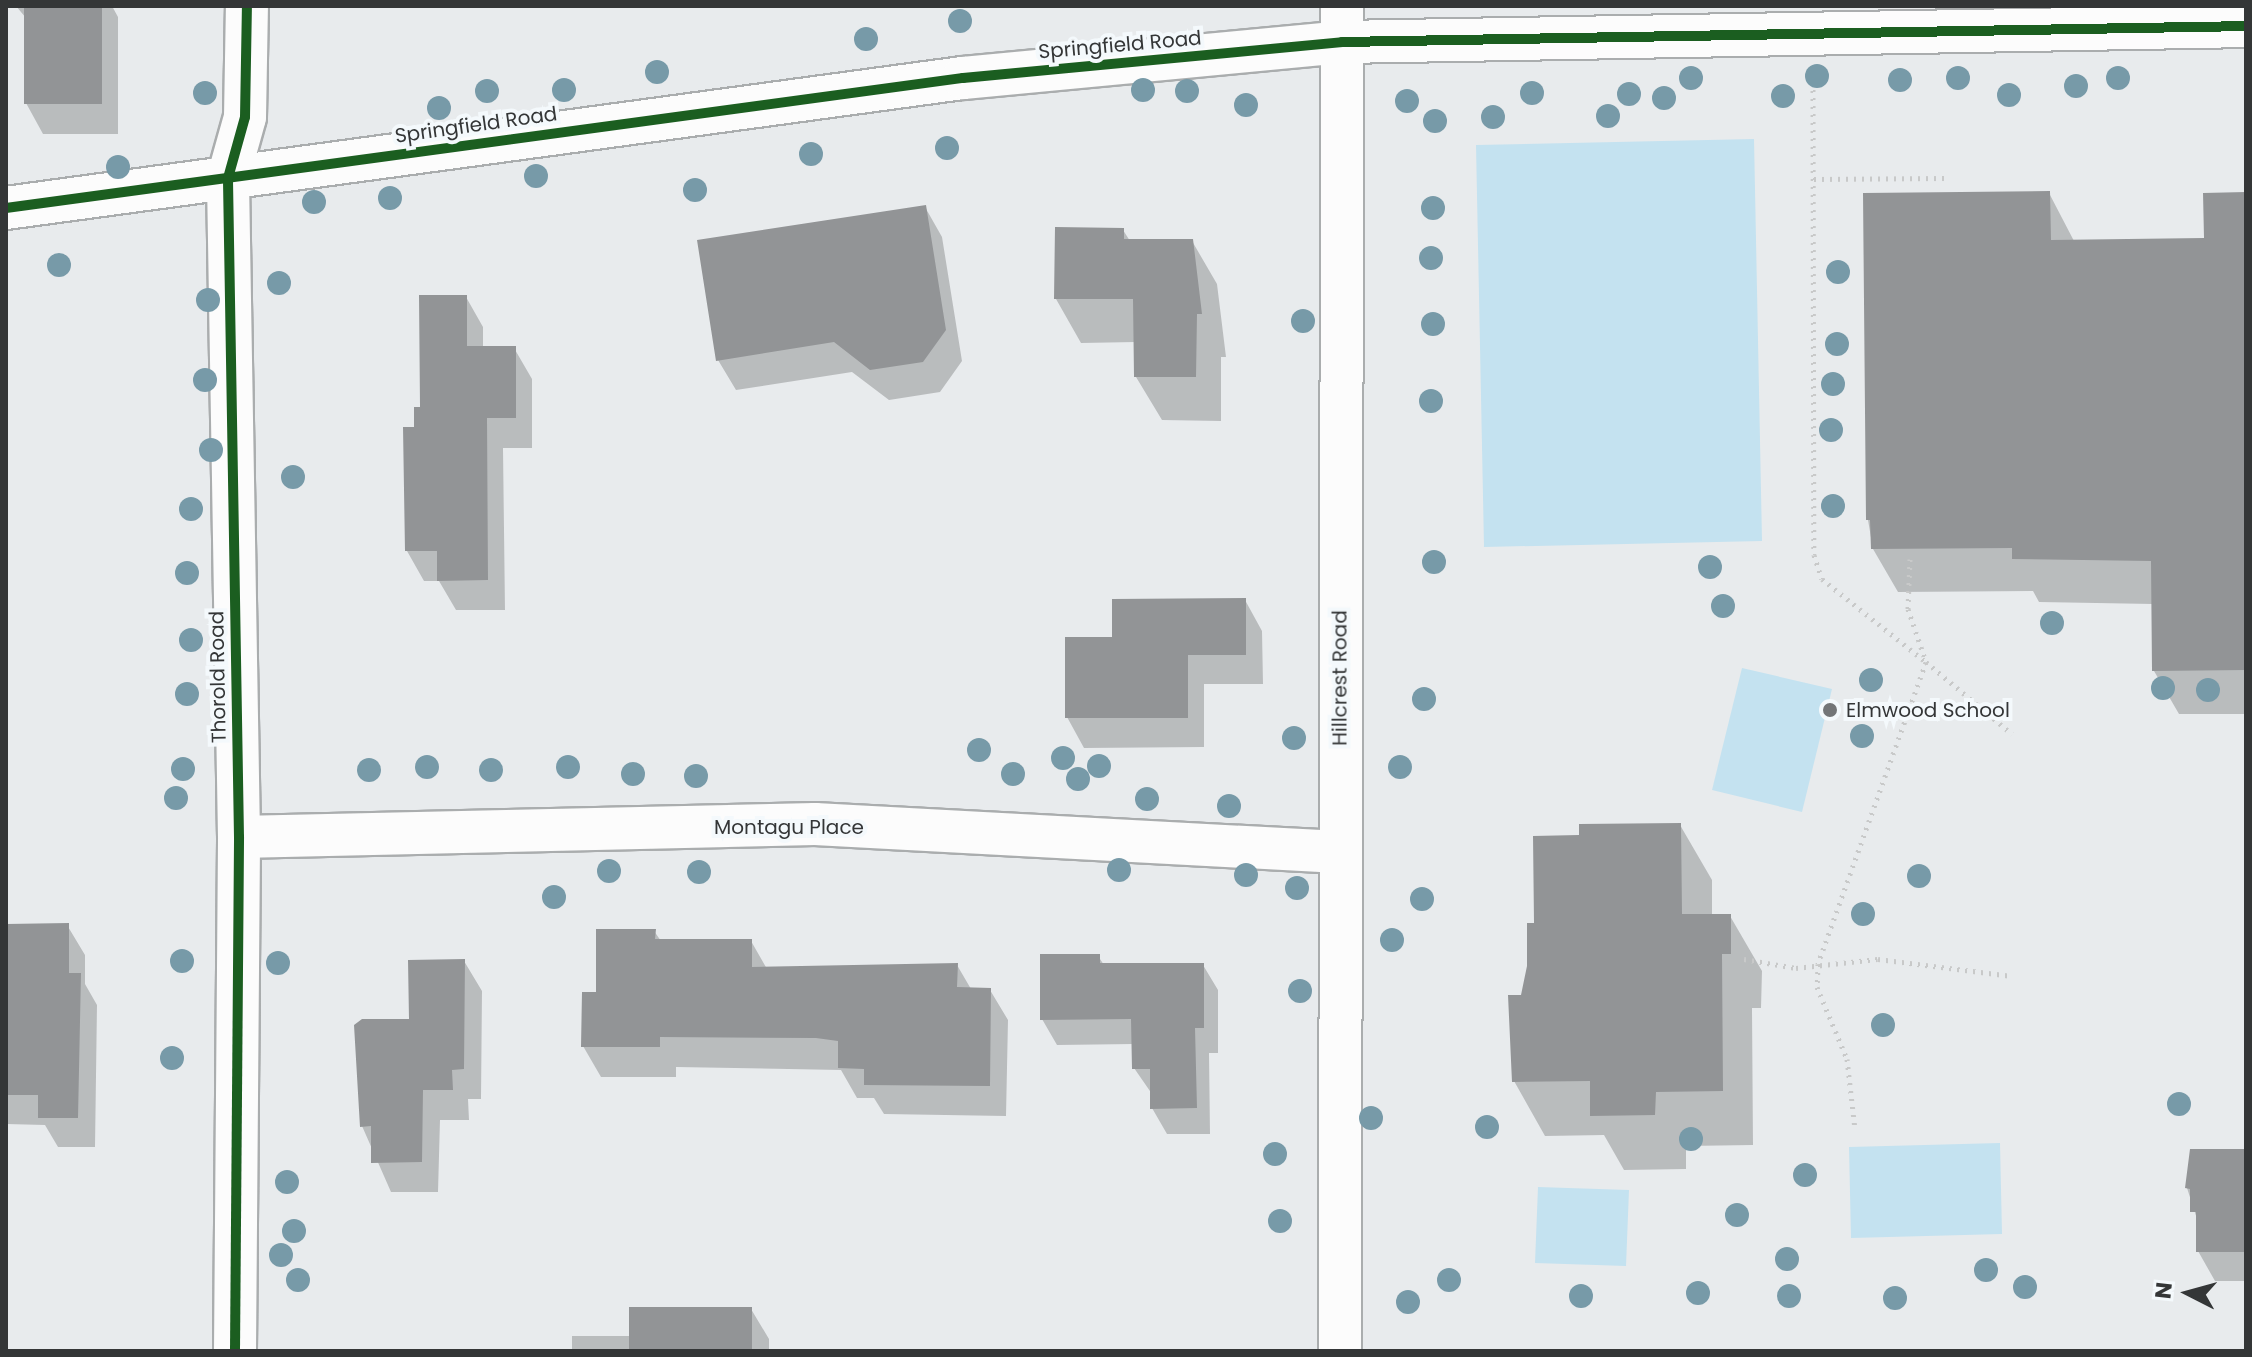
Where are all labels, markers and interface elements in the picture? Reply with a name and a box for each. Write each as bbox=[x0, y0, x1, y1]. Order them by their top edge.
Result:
street label: Springfield Road bbox=[1037, 26, 1203, 64]
street label: Springfield Road bbox=[393, 102, 559, 148]
street label: Hillcrest Road bbox=[1328, 610, 1352, 746]
street label: Thorold Road bbox=[205, 611, 231, 743]
place label: Elmwood School bbox=[1846, 698, 2010, 722]
marker: Elmwood School bbox=[1821, 701, 1839, 719]
street label: Montagu Place bbox=[714, 815, 864, 839]
north arrow bbox=[2148, 1253, 2228, 1333]
text: N bbox=[2147, 1281, 2180, 1300]

